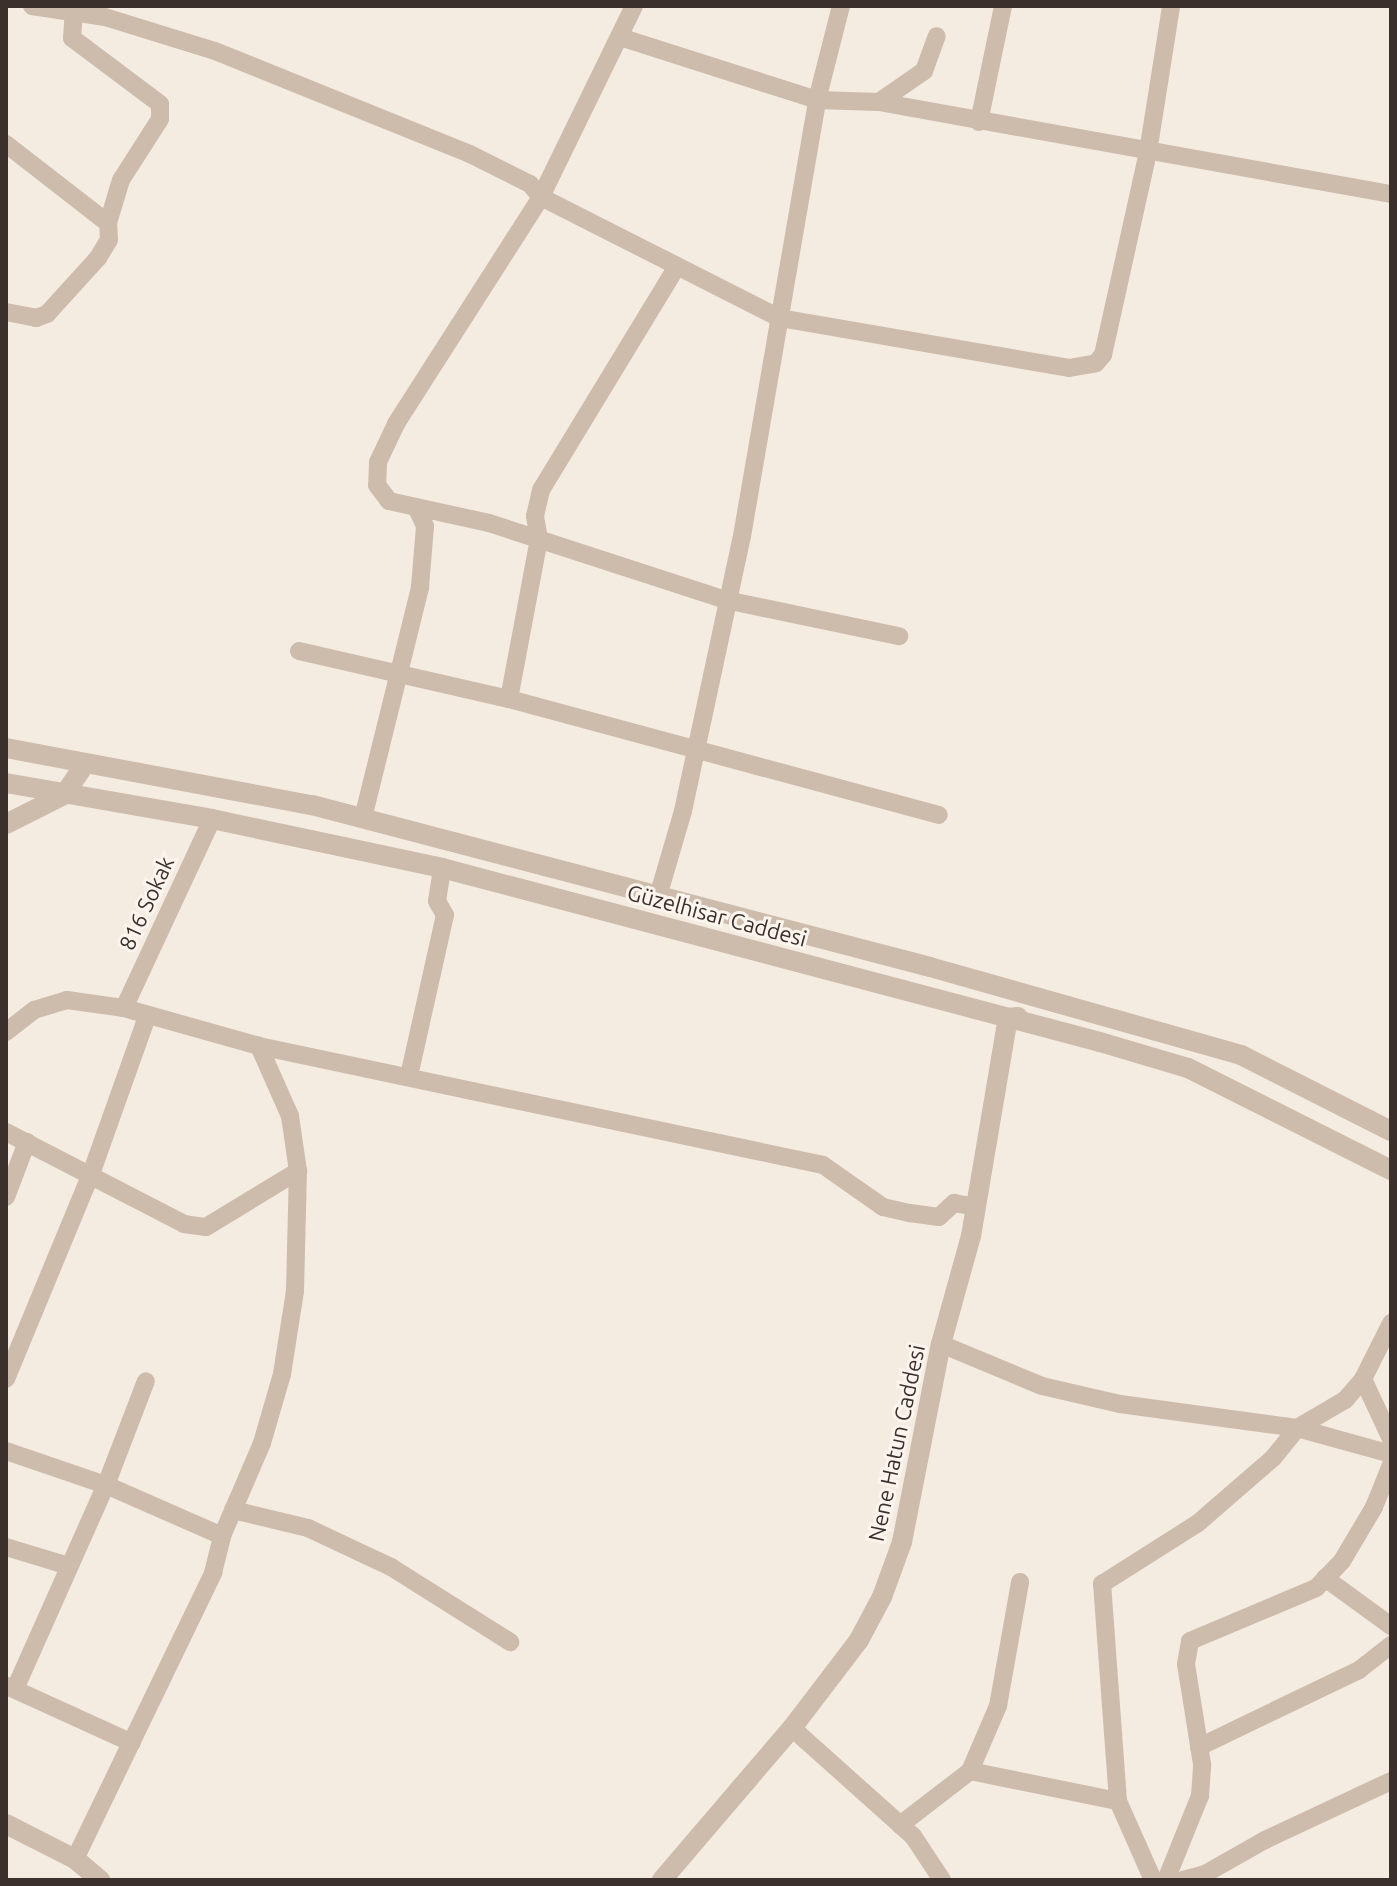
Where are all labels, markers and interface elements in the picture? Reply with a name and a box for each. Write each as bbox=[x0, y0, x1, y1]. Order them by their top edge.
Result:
street label: 816 Sokak bbox=[113, 852, 179, 954]
street label: Güzelhisar Caddesi bbox=[624, 878, 810, 952]
street label: Nene Hatun Caddesi bbox=[862, 1342, 930, 1544]

